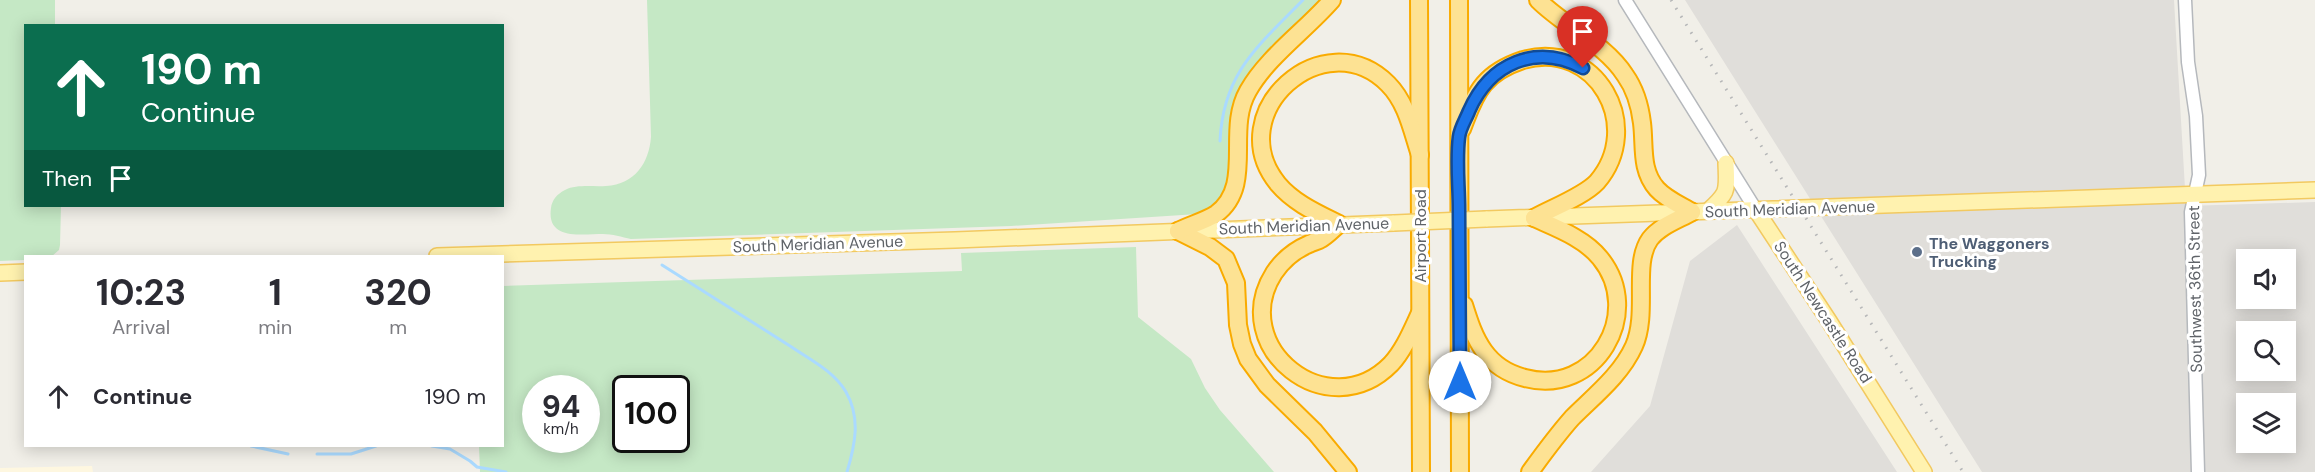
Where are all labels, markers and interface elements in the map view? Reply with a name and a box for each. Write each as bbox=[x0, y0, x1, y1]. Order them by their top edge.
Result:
pin bbox=[1557, 6, 1608, 68]
icon: arrive bbox=[1566, 15, 1599, 48]
text: 190 m bbox=[141, 42, 262, 97]
icon: ahead bbox=[42, 48, 120, 126]
text: Continue bbox=[141, 95, 255, 130]
icon: arrive bbox=[104, 162, 137, 195]
text: Then bbox=[42, 164, 92, 193]
street label: Airport Road bbox=[1410, 189, 1431, 283]
street label: South Meridian Avenue bbox=[1705, 196, 1875, 222]
street label: Southwest 36th Street bbox=[2183, 205, 2207, 373]
street label: South Meridian Avenue bbox=[1219, 213, 1389, 239]
street label: South Meridian Avenue bbox=[733, 231, 903, 257]
place label: The Waggoners Trucking bbox=[1929, 233, 2050, 272]
street label: South Newcastle Road bbox=[1769, 237, 1877, 387]
marker: The Waggoners Trucking bbox=[1910, 245, 1924, 259]
map controls bbox=[2236, 249, 2296, 453]
button: sound bbox=[2236, 249, 2296, 309]
text: 10:23 bbox=[96, 269, 186, 316]
text: 1 bbox=[269, 269, 282, 316]
text: 320 bbox=[364, 269, 432, 316]
text: Arrival bbox=[112, 314, 170, 340]
text: min bbox=[258, 314, 292, 340]
text: m bbox=[389, 314, 407, 340]
button: search bbox=[2236, 321, 2296, 381]
position arrow bbox=[1428, 350, 1492, 414]
speed limit sign: 100 bbox=[612, 375, 690, 453]
icon: ahead bbox=[42, 380, 75, 413]
text: Continue bbox=[93, 382, 192, 411]
text: 190 m bbox=[425, 382, 486, 411]
text: 94 bbox=[542, 387, 580, 426]
button: layers bbox=[2236, 393, 2296, 453]
text: km/h bbox=[543, 419, 579, 439]

